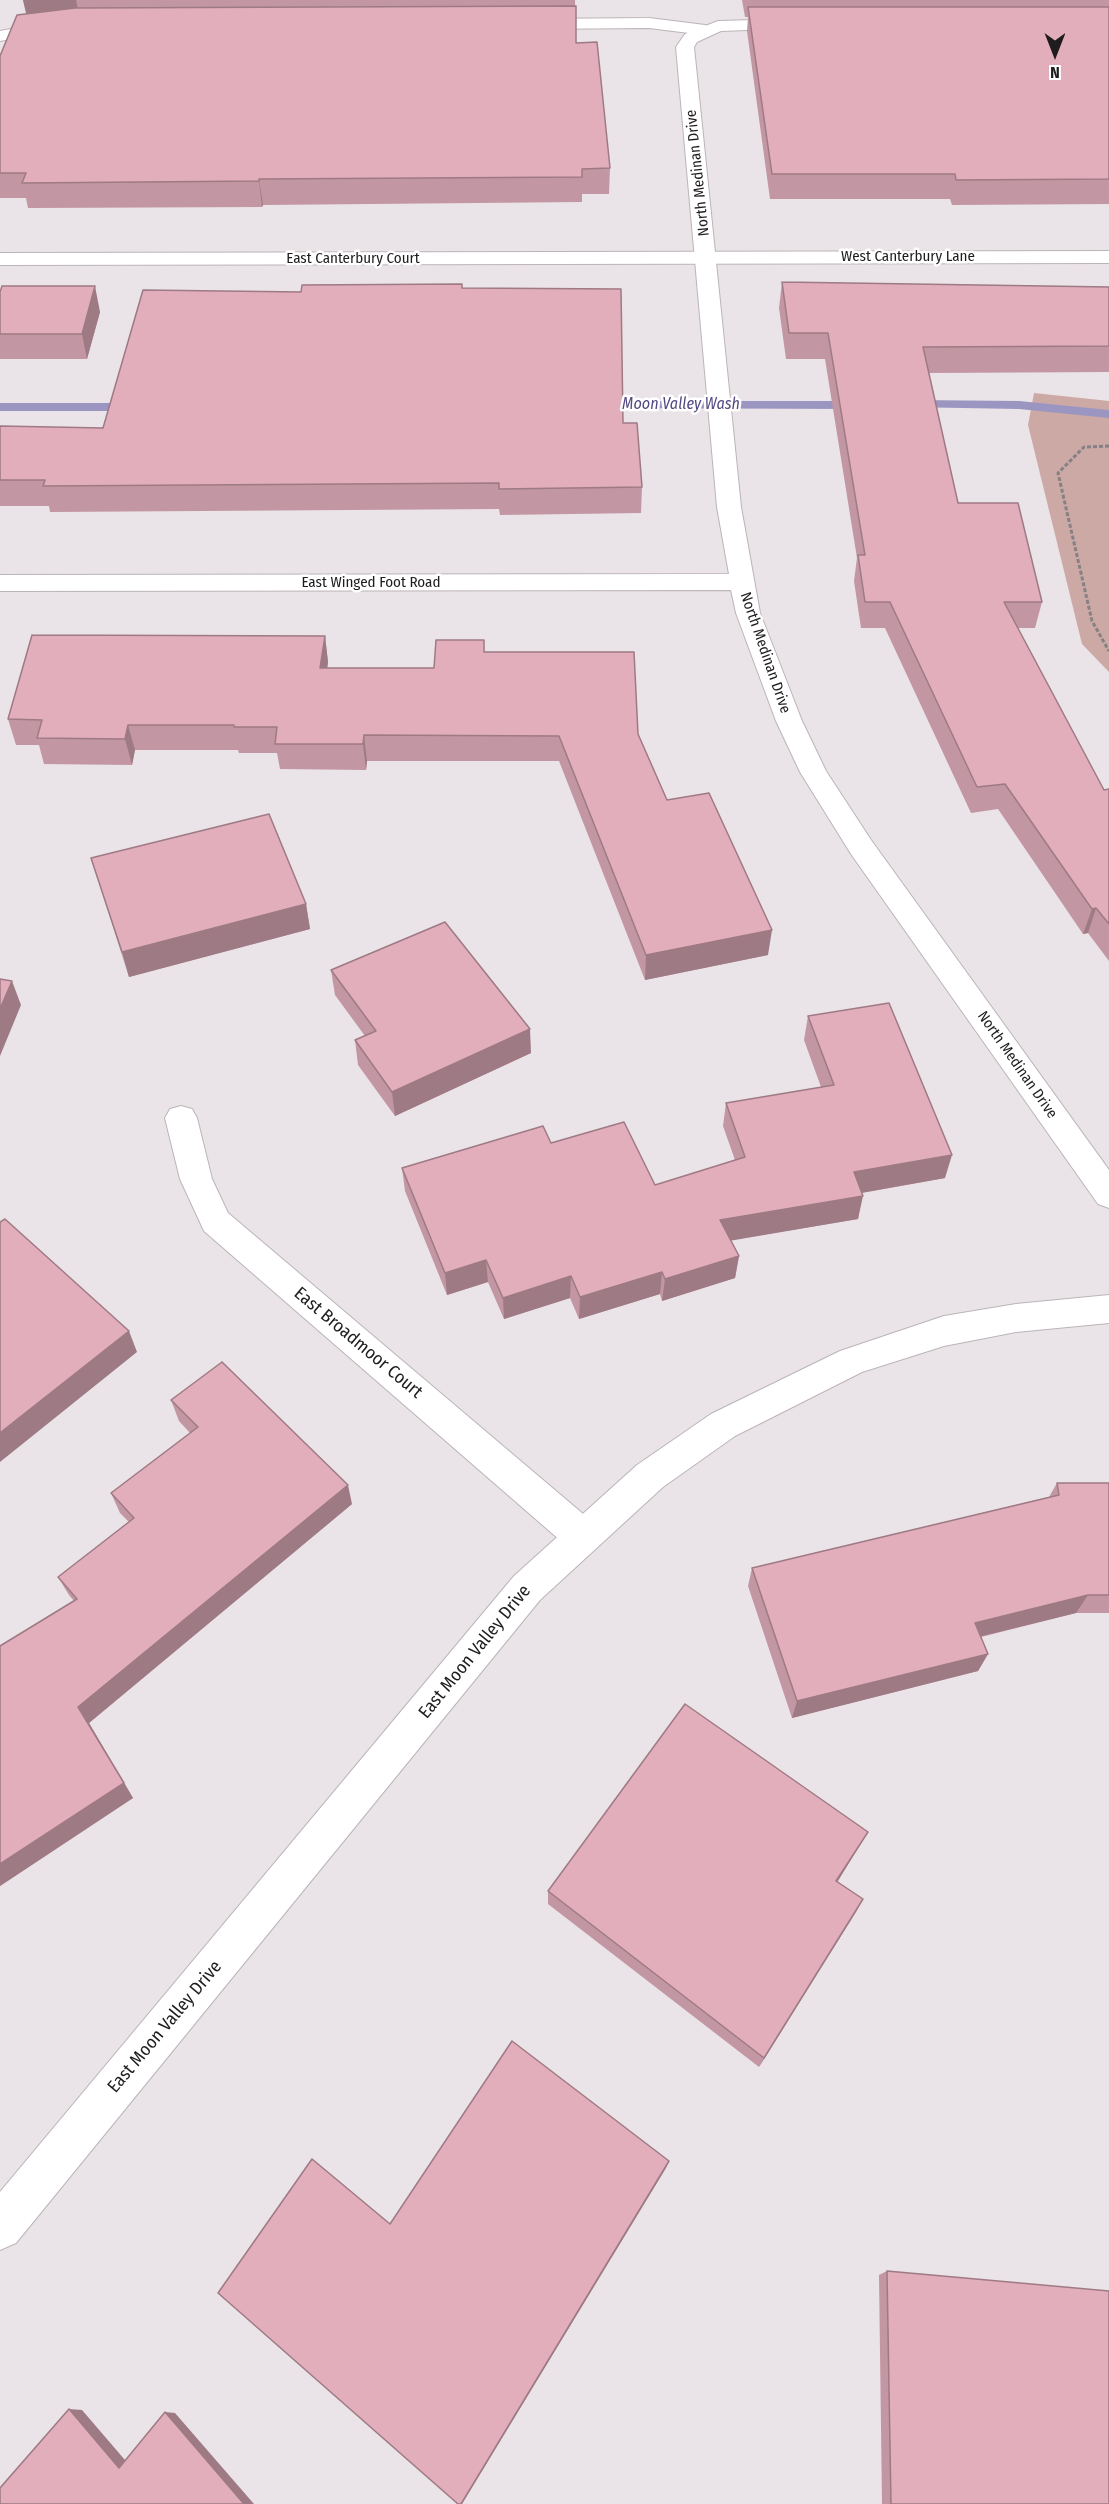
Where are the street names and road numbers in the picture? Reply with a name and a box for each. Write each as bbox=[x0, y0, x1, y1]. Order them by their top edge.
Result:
street label: North Medinan Drive bbox=[682, 109, 714, 237]
street label: West Canterbury Lane bbox=[841, 248, 975, 266]
street label: East Canterbury Court bbox=[286, 250, 420, 268]
street label: East Winged Foot Road bbox=[302, 574, 440, 592]
street label: North Medinan Drive bbox=[736, 590, 794, 716]
street label: North Medinan Drive bbox=[973, 1008, 1061, 1122]
street label: East Broadmoor Court bbox=[289, 1283, 427, 1403]
street label: East Moon Valley Drive bbox=[414, 1581, 536, 1723]
street label: East Moon Valley Drive bbox=[103, 1957, 227, 2097]

